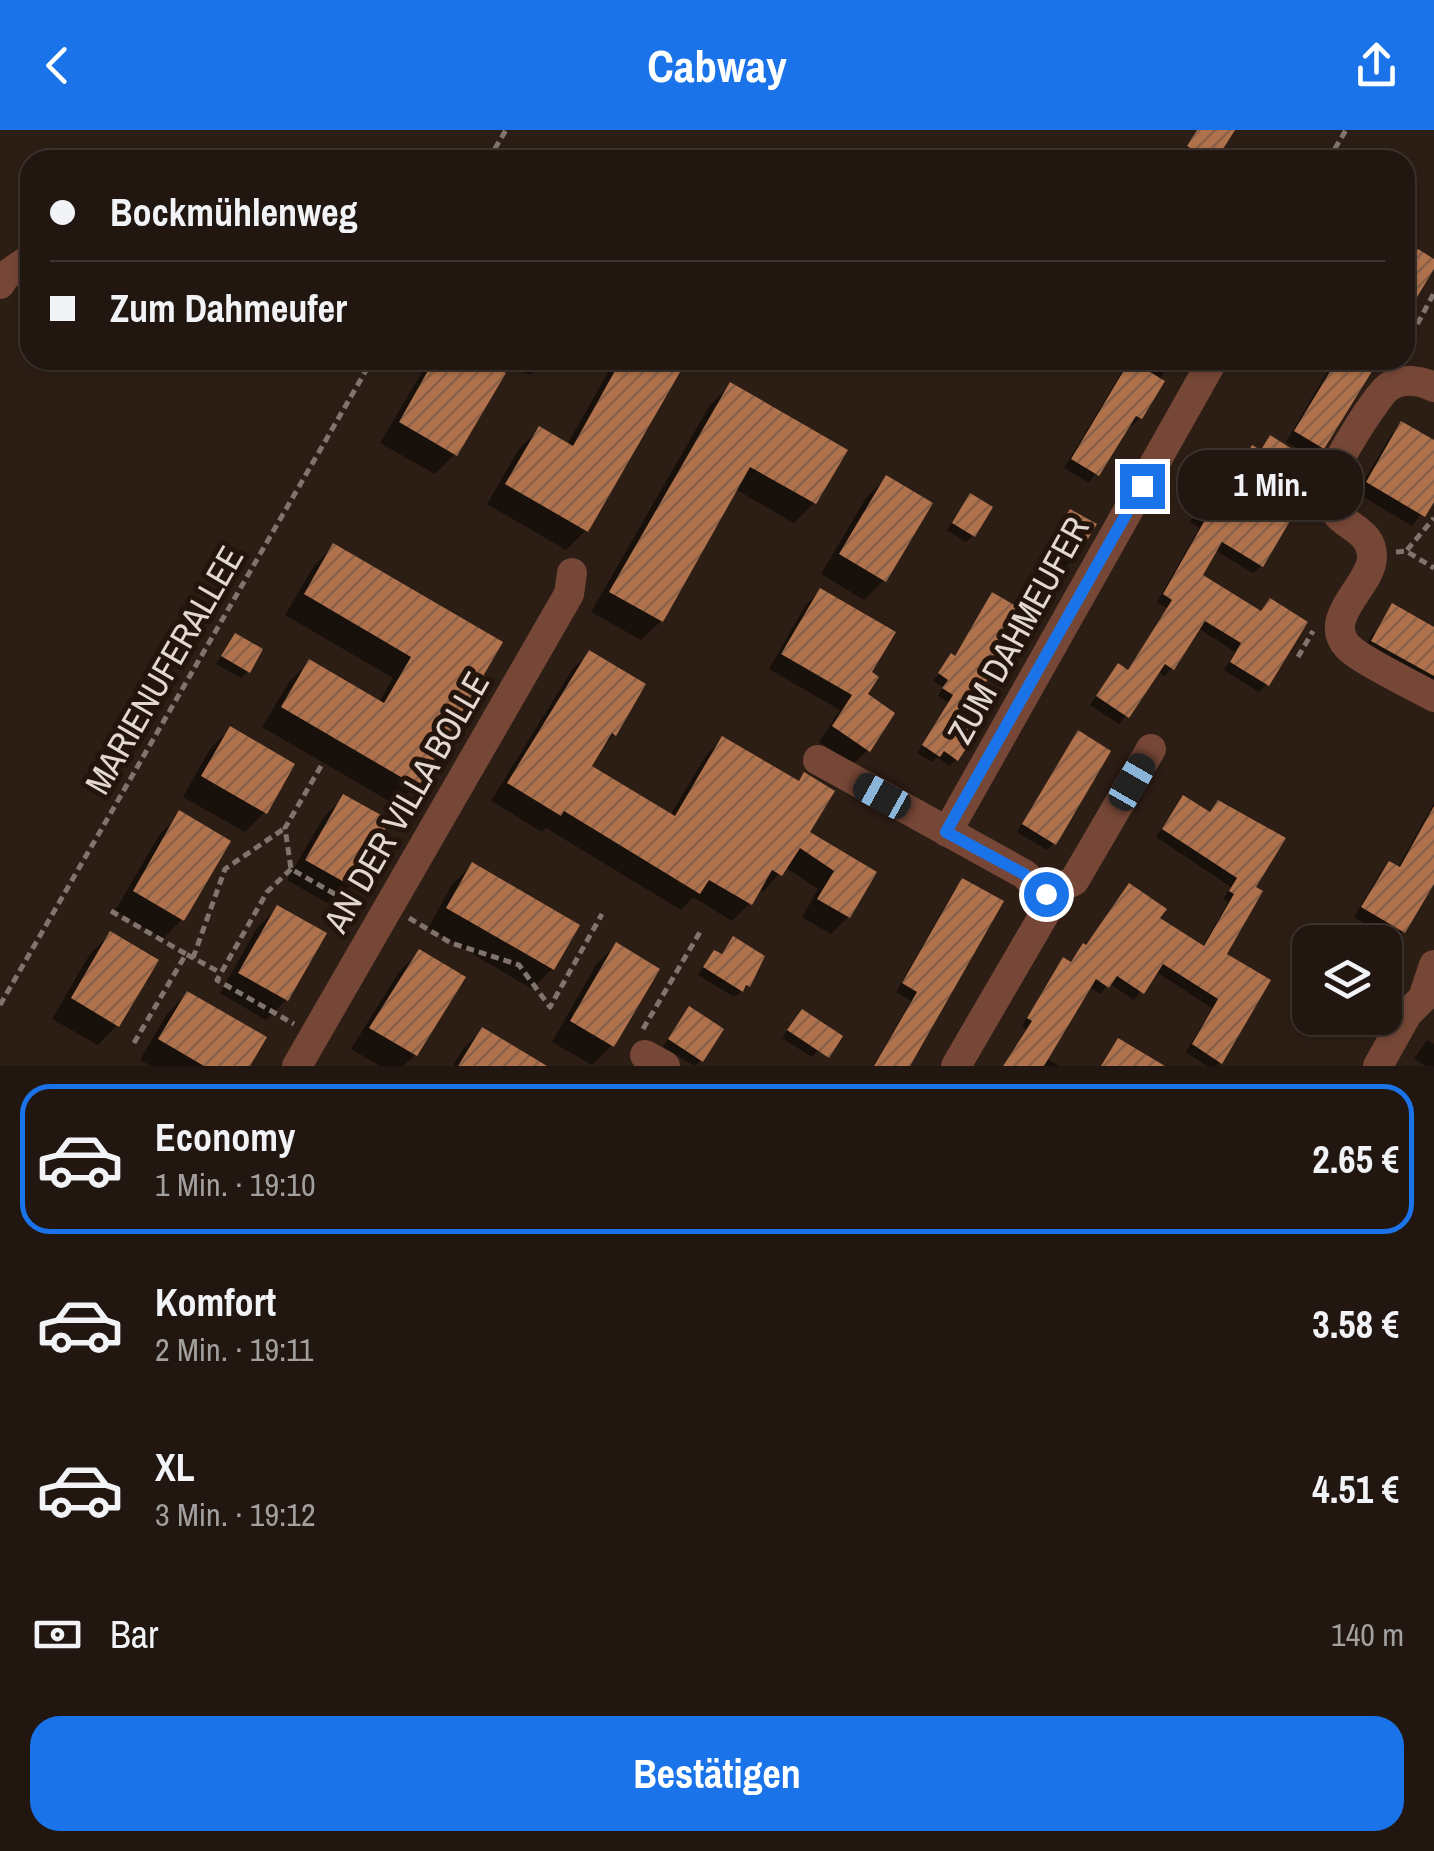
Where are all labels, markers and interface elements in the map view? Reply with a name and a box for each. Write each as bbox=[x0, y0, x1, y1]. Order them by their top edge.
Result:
text: Cabway bbox=[647, 35, 787, 96]
icon: back bbox=[30, 38, 85, 93]
icon: share bbox=[1349, 38, 1404, 93]
text: Bockmühlenweg bbox=[110, 187, 358, 238]
text: Zum Dahmeufer bbox=[110, 283, 347, 334]
callout: 1 Min. bbox=[1177, 451, 1362, 521]
text: 1 Min. bbox=[1233, 463, 1308, 506]
route end bbox=[1120, 464, 1165, 509]
street label: ZUM DAHMEUFER bbox=[936, 508, 1100, 752]
street label: MARIENUFERALLEE bbox=[74, 537, 254, 803]
street label: AN DER VILLA BOLLE bbox=[312, 663, 500, 942]
car bbox=[1104, 749, 1160, 815]
car bbox=[848, 768, 916, 824]
route start bbox=[1024, 872, 1069, 917]
map controls bbox=[1292, 925, 1402, 1035]
button: layers bbox=[1292, 925, 1402, 1035]
text: Economy bbox=[155, 1112, 295, 1163]
icon: car bbox=[35, 1114, 125, 1204]
text: 2.65 € bbox=[1312, 1134, 1399, 1185]
text: 1 Min. · 19:10 bbox=[155, 1163, 315, 1206]
text: Komfort bbox=[155, 1277, 276, 1328]
icon: car bbox=[35, 1279, 125, 1369]
text: 3.58 € bbox=[1312, 1299, 1399, 1350]
text: 2 Min. · 19:11 bbox=[155, 1328, 314, 1371]
text: XL bbox=[155, 1442, 195, 1493]
icon: car bbox=[35, 1444, 125, 1534]
text: 4.51 € bbox=[1312, 1464, 1399, 1515]
text: 3 Min. · 19:12 bbox=[155, 1493, 315, 1536]
icon: cash bbox=[30, 1607, 85, 1662]
text: Bar bbox=[110, 1609, 159, 1660]
text: 140 m bbox=[1331, 1613, 1404, 1656]
button: Bestätigen bbox=[30, 1716, 1404, 1831]

